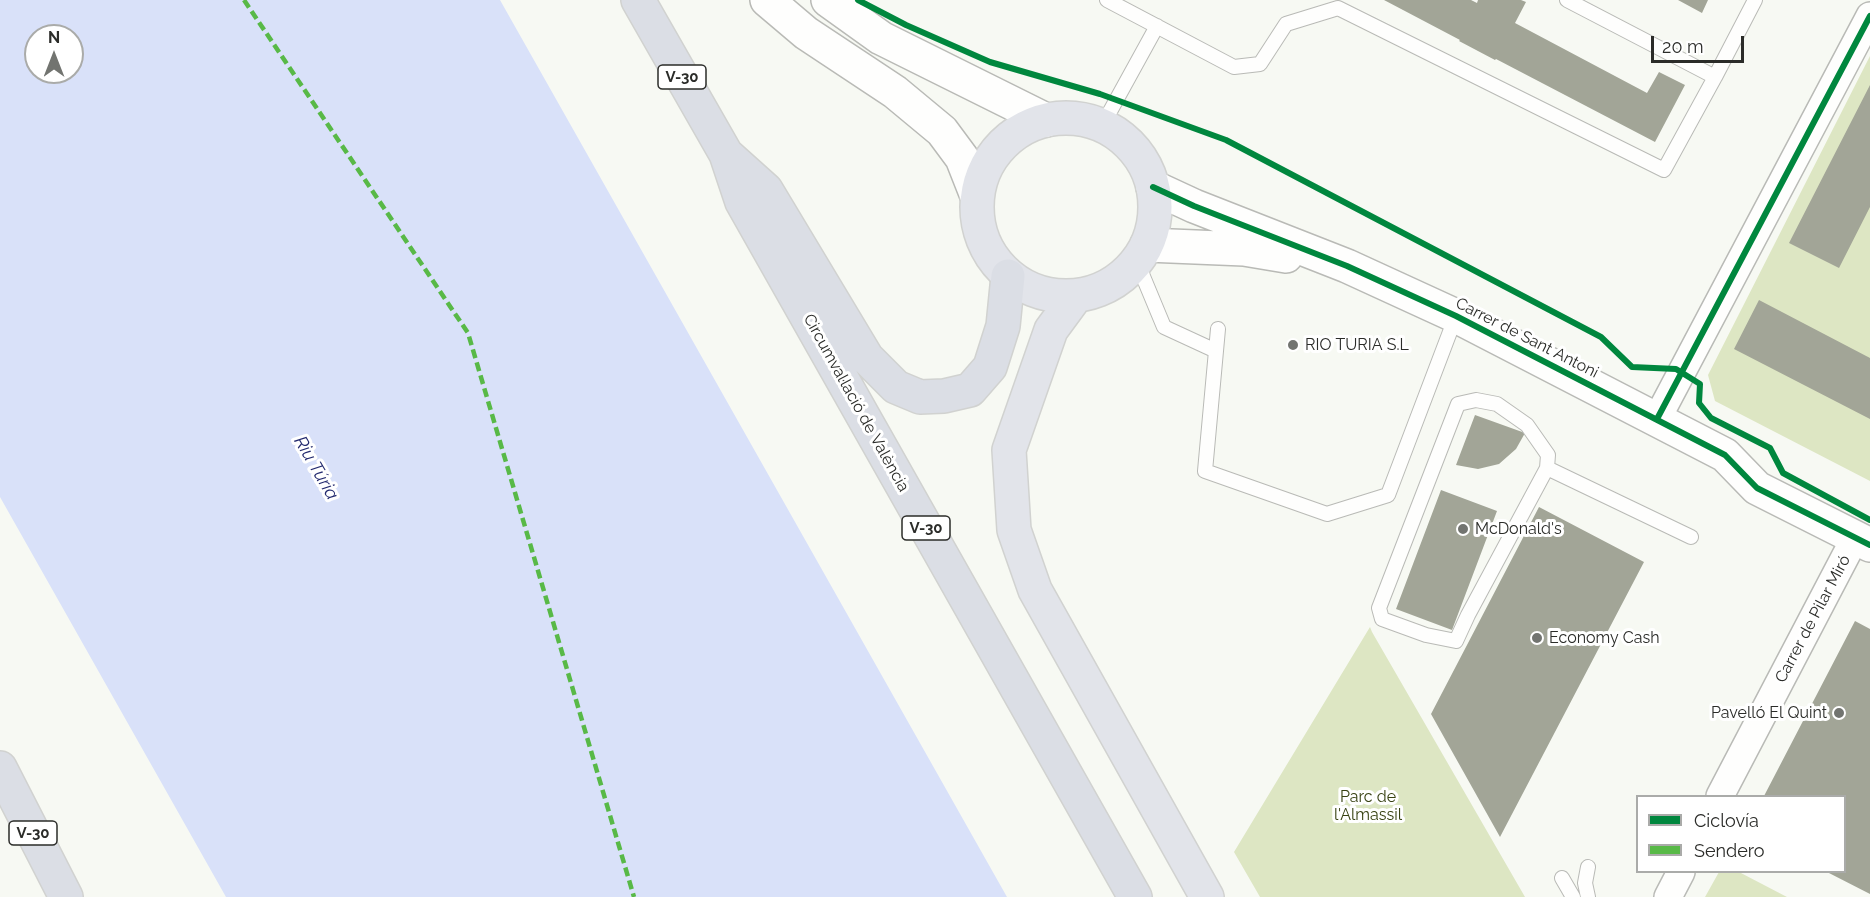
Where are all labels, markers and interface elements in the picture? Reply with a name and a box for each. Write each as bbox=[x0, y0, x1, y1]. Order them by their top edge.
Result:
north arrow bbox=[24, 24, 84, 84]
scale bar bbox=[1654, 24, 1747, 62]
text: N bbox=[48, 28, 60, 47]
text: 20 m bbox=[1662, 36, 1704, 57]
road number: V-30 bbox=[658, 65, 706, 89]
street label: Carrer de Sant Antoni bbox=[1452, 294, 1602, 382]
street label: Circumval·lació de València bbox=[799, 311, 913, 495]
place label: RIO TURIA S.L bbox=[1305, 335, 1409, 355]
marker: RIO TURIA S.L bbox=[1286, 338, 1300, 352]
water label: Riu Túria bbox=[289, 432, 343, 504]
road number: V-30 bbox=[902, 516, 950, 540]
place label: McDonald's bbox=[1475, 519, 1562, 539]
marker: McDonald's bbox=[1456, 522, 1470, 536]
street label: Carrer de Pilar Miró bbox=[1771, 552, 1855, 686]
place label: Economy Cash bbox=[1549, 628, 1660, 648]
marker: Economy Cash bbox=[1530, 631, 1544, 645]
place label: Pavelló El Quint bbox=[1711, 703, 1827, 723]
marker: Pavelló El Quint bbox=[1832, 706, 1846, 720]
park label: Parc de l'Almassil bbox=[1334, 787, 1402, 825]
legend bbox=[1636, 795, 1846, 873]
text: Ciclovía bbox=[1694, 810, 1759, 831]
road number: V-30 bbox=[9, 821, 57, 845]
text: Sendero bbox=[1694, 840, 1765, 861]

